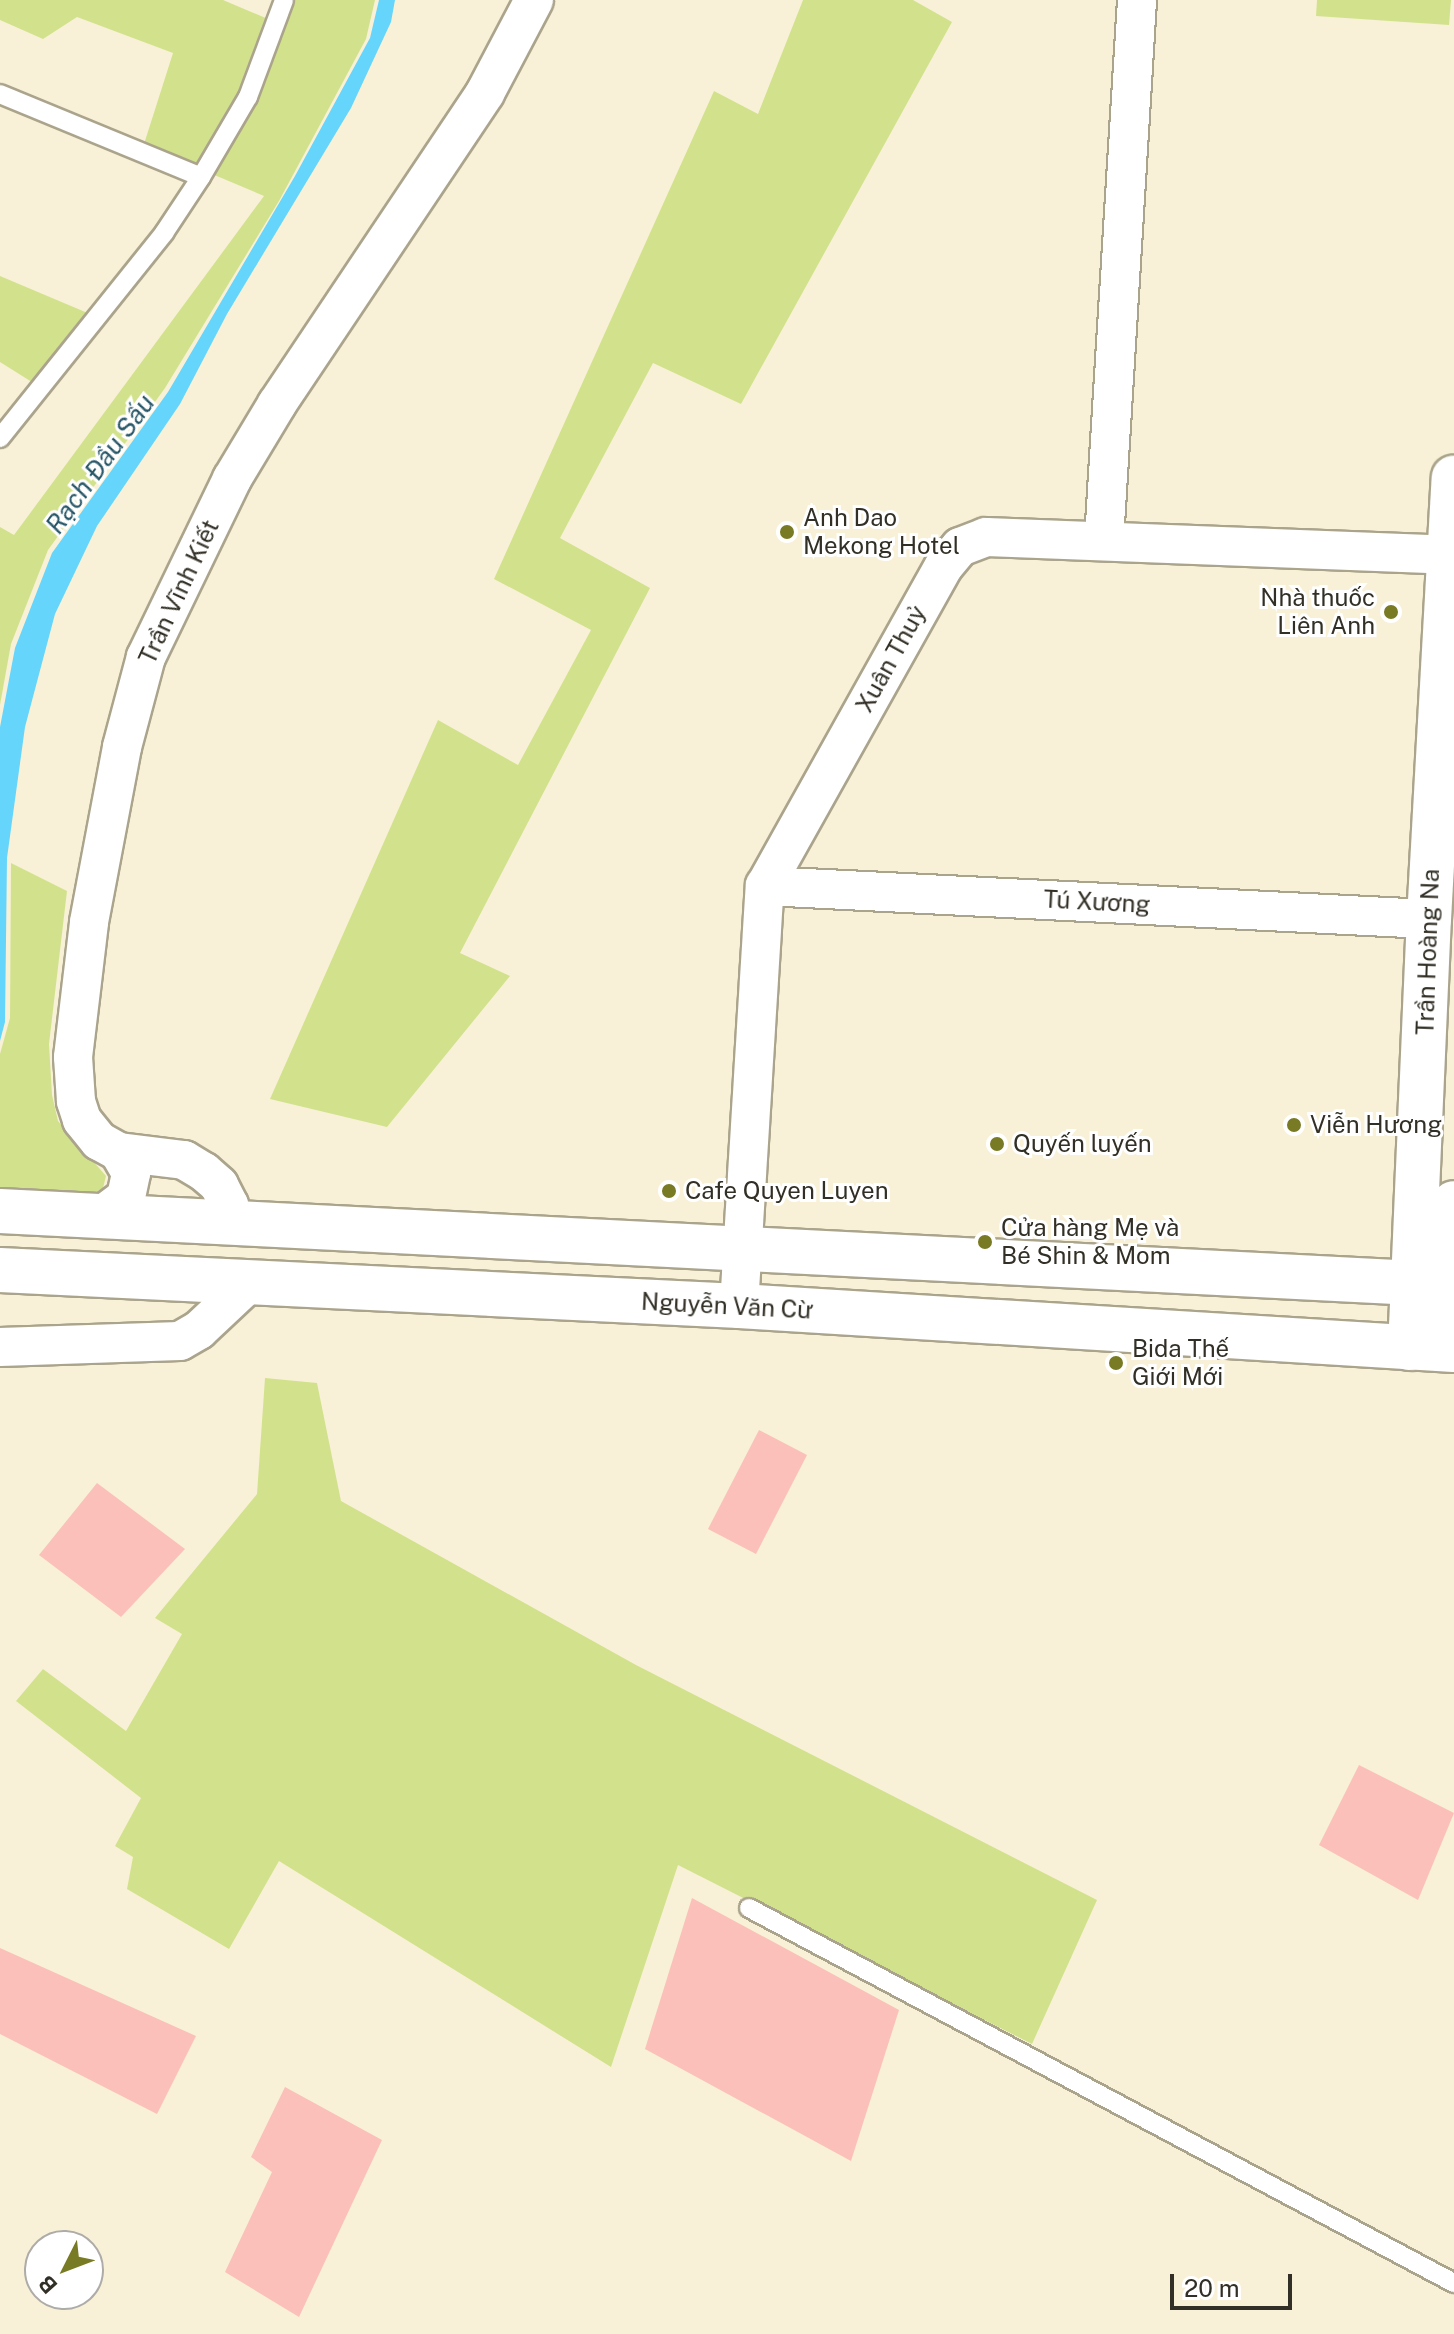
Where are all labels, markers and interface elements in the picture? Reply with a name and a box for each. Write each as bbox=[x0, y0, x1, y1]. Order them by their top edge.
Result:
water label: Rạch Đầu Sấu bbox=[39, 388, 161, 540]
place label: Anh Dao Mekong Hotel bbox=[803, 504, 960, 560]
street label: Trần Vĩnh Kiết bbox=[133, 515, 225, 669]
marker: Anh Dao Mekong Hotel bbox=[778, 523, 796, 541]
place label: Nhà thuốc Liên Anh bbox=[1260, 584, 1375, 640]
street label: Xuân Thuỷ bbox=[850, 601, 932, 717]
marker: Nhà thuốc Liên Anh bbox=[1382, 603, 1400, 621]
street label: Trần Hoàng Na bbox=[1411, 868, 1445, 1036]
street label: Tú Xương bbox=[1043, 885, 1151, 919]
place label: Viễn Hương bbox=[1310, 1111, 1442, 1139]
marker: Viễn Hương bbox=[1285, 1116, 1303, 1134]
place label: Quyến luyến bbox=[1013, 1130, 1152, 1158]
marker: Quyến luyến bbox=[988, 1135, 1006, 1153]
place label: Cafe Quyen Luyen bbox=[685, 1177, 889, 1205]
marker: Cafe Quyen Luyen bbox=[660, 1182, 678, 1200]
place label: Cửa hàng Mẹ và Bé Shin & Mom bbox=[1001, 1214, 1180, 1270]
marker: Cửa hàng Mẹ và Bé Shin & Mom bbox=[976, 1233, 994, 1251]
street label: Nguyễn Văn Cừ bbox=[640, 1287, 814, 1325]
place label: Bida Thế Giới Mới bbox=[1132, 1335, 1229, 1391]
marker: Bida Thế Giới Mới bbox=[1107, 1354, 1125, 1372]
north arrow bbox=[24, 2230, 104, 2310]
scale bar bbox=[1174, 2258, 1296, 2308]
text: B bbox=[33, 2270, 62, 2299]
text: 20 m bbox=[1184, 2274, 1240, 2302]

